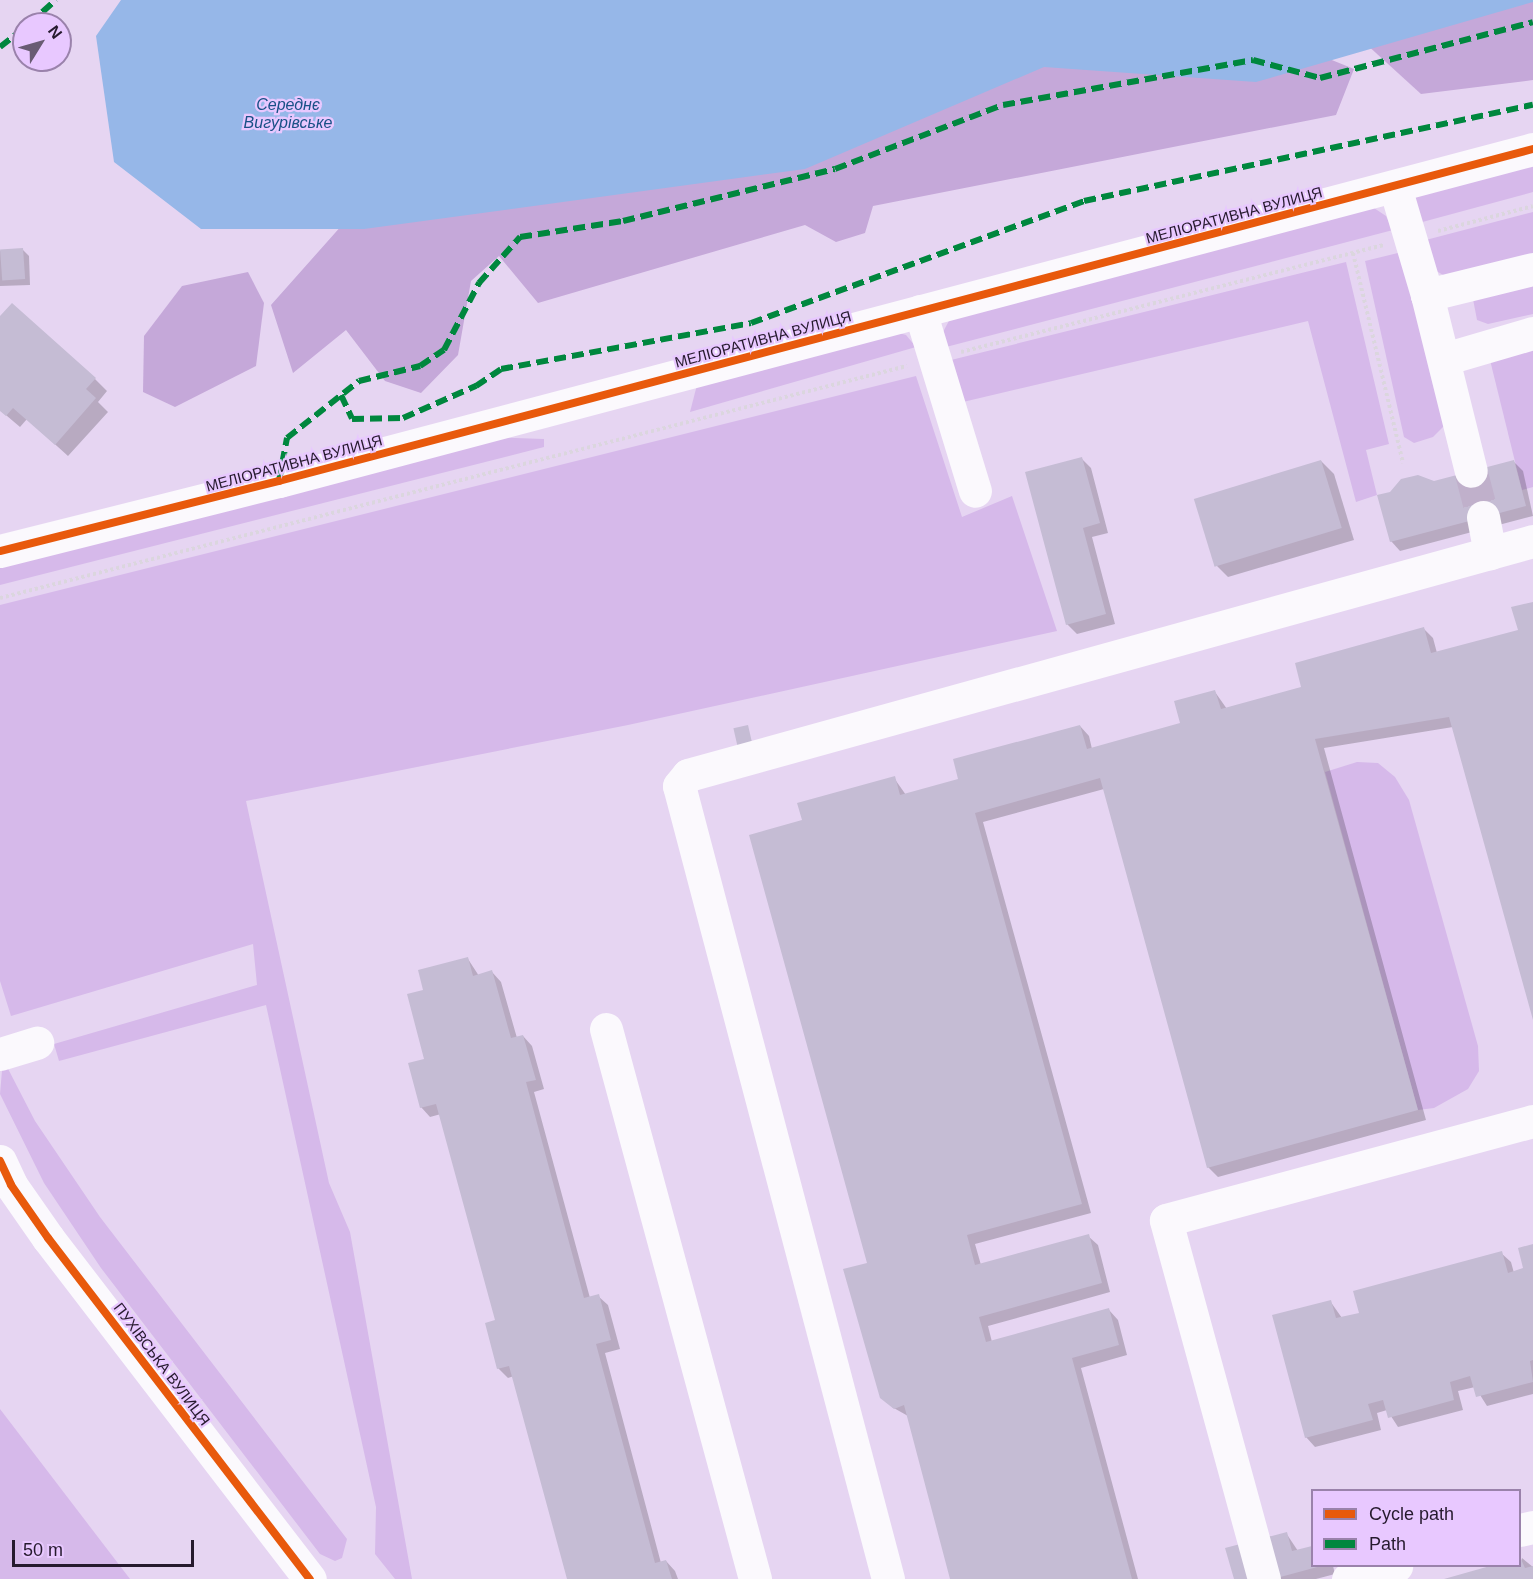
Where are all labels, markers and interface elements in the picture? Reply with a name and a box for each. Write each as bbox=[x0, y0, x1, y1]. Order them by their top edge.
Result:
north arrow bbox=[12, 12, 72, 72]
text: N bbox=[45, 22, 65, 42]
water label: Середнє Вигурівське bbox=[244, 95, 332, 133]
street label: МЕЛІОРАТИВНА ВУЛИЦЯ bbox=[1144, 183, 1324, 247]
street label: МЕЛІОРАТИВНА ВУЛИЦЯ bbox=[673, 307, 853, 371]
street label: МЕЛІОРАТИВНА ВУЛИЦЯ bbox=[204, 431, 384, 495]
street label: ПУХІВСЬКА ВУЛИЦЯ bbox=[110, 1299, 214, 1429]
legend bbox=[1311, 1489, 1521, 1567]
text: Cycle path bbox=[1369, 1504, 1454, 1524]
scale bar bbox=[15, 1528, 196, 1566]
text: Path bbox=[1369, 1534, 1406, 1554]
text: 50 m bbox=[23, 1540, 63, 1560]

